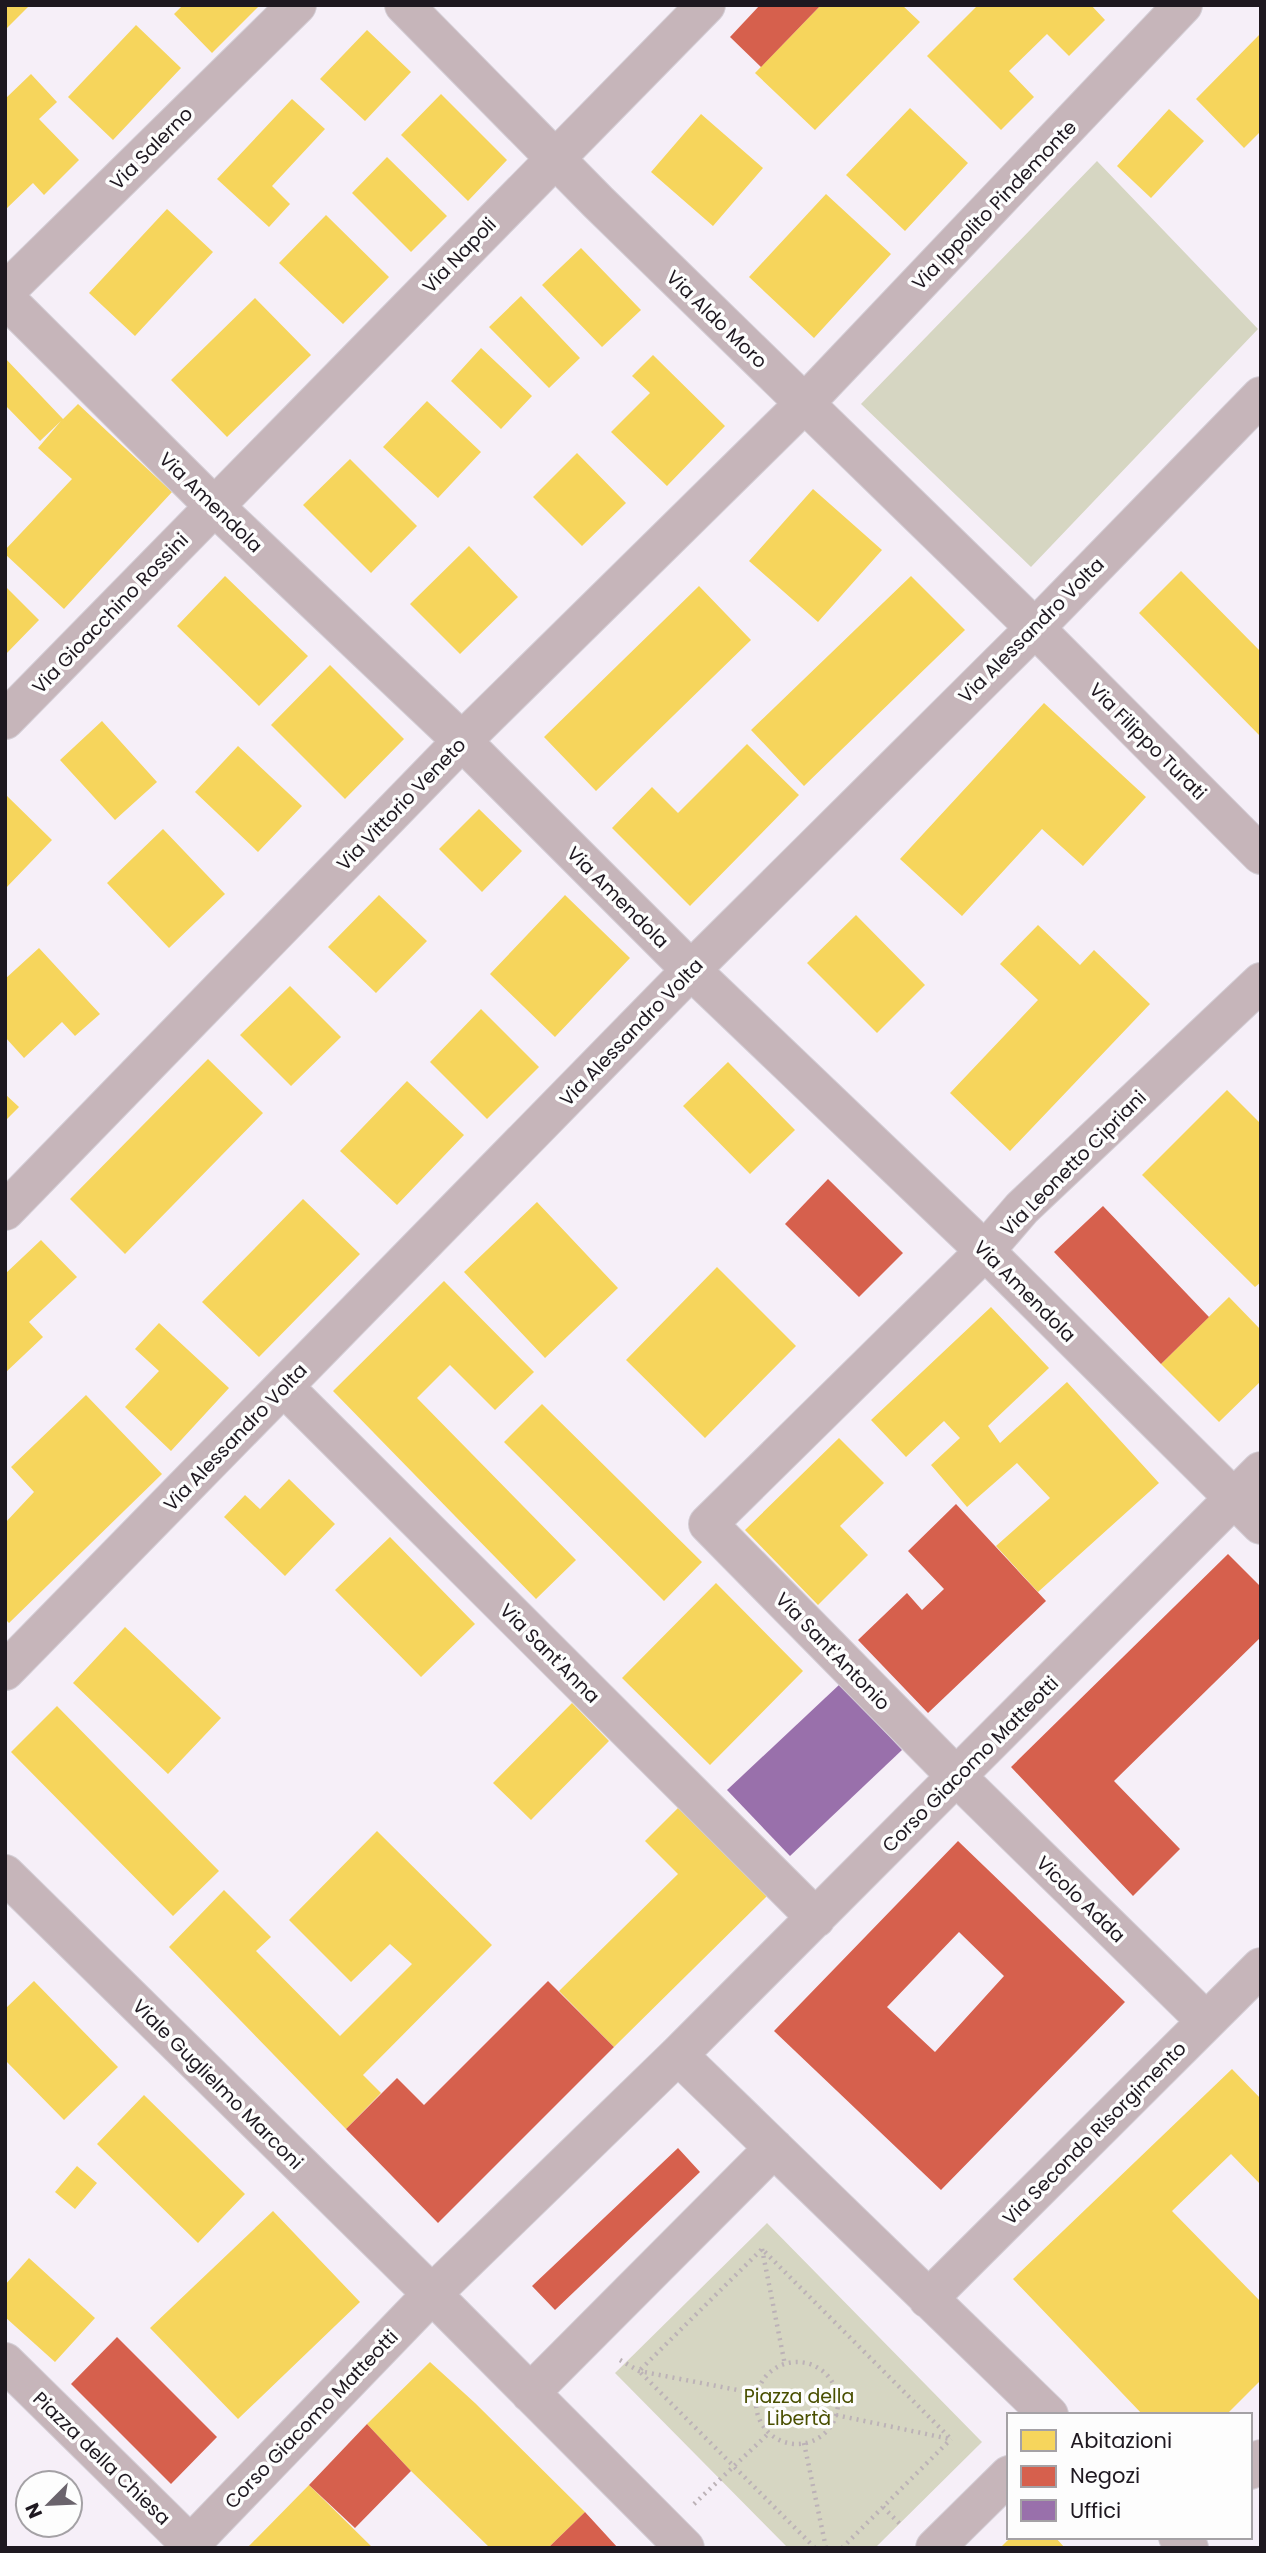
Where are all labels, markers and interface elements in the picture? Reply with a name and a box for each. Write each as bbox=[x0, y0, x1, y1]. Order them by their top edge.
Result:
street label: Via Salerno bbox=[104, 101, 199, 196]
street label: Via Ippolito Pindemonte bbox=[906, 115, 1083, 296]
street label: Via Napoli bbox=[416, 211, 502, 299]
street label: Via Aldo Moro bbox=[660, 264, 773, 374]
street label: Via Amendola bbox=[153, 446, 268, 559]
street label: Via Gioacchino Rossini bbox=[26, 527, 194, 700]
street label: Via Alessandro Volta bbox=[952, 551, 1110, 709]
street label: Via Filippo Turati bbox=[1083, 677, 1212, 806]
street label: Via Vittorio Veneto bbox=[331, 732, 472, 877]
street label: Via Amendola bbox=[561, 840, 675, 954]
street label: Via Alessandro Volta bbox=[554, 952, 709, 1112]
street label: Via Leonetto Cipriani bbox=[994, 1084, 1152, 1242]
street label: Via Amendola bbox=[968, 1234, 1082, 1348]
street label: Via Alessandro Volta bbox=[158, 1357, 313, 1517]
street label: Via Sant'Antonio bbox=[769, 1586, 896, 1716]
street label: Via Sant'Anna bbox=[494, 1597, 606, 1709]
street label: Corso Giacomo Matteotti bbox=[876, 1670, 1065, 1859]
street label: Vicolo Adda bbox=[1030, 1850, 1131, 1949]
street label: Viale Guglielmo Marconi bbox=[126, 1993, 309, 2176]
street label: Via Secondo Risorgimento bbox=[996, 2035, 1192, 2231]
street label: Corso Giacomo Matteotti bbox=[219, 2324, 404, 2515]
park label: Piazza della Libertà bbox=[744, 2383, 854, 2432]
street label: Piazza della Chiesa bbox=[27, 2386, 176, 2531]
legend bbox=[1007, 2413, 1252, 2539]
text: Abitazioni bbox=[1070, 2426, 1172, 2455]
text: Negozi bbox=[1070, 2461, 1140, 2490]
north arrow bbox=[14, 2469, 84, 2539]
text: Uffici bbox=[1070, 2496, 1121, 2525]
text: N bbox=[19, 2499, 49, 2523]

